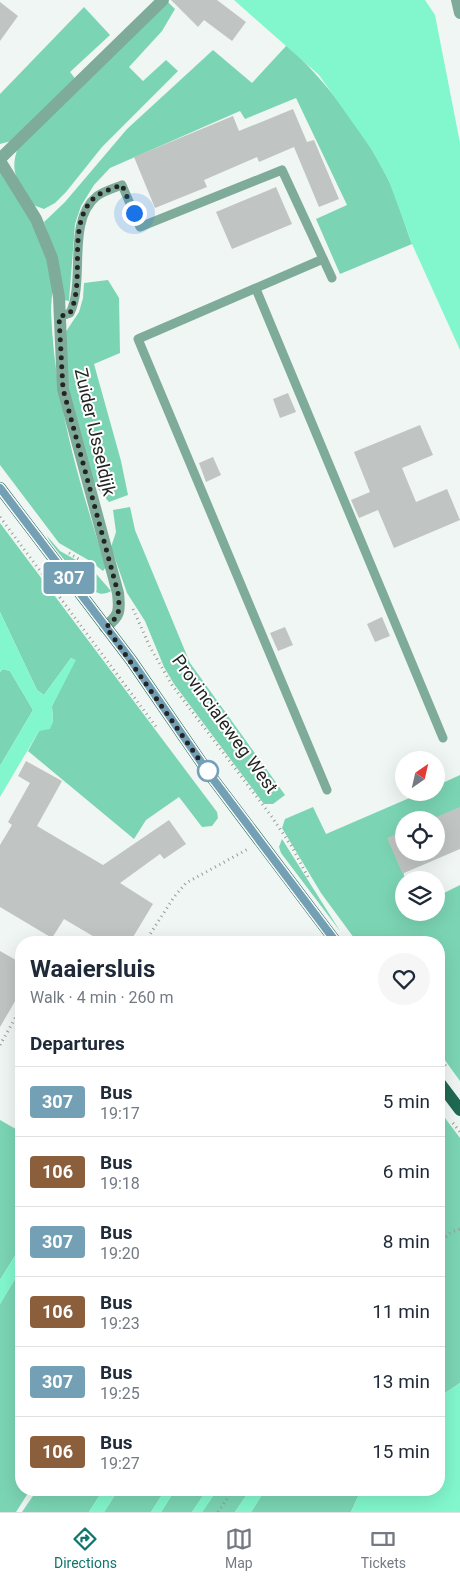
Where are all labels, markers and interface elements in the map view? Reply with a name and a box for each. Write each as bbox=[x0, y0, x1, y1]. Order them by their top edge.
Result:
your location bbox=[122, 201, 147, 226]
street label: Zuider IJsseldijk bbox=[71, 366, 121, 499]
line badge: 307 bbox=[40, 562, 98, 594]
text: 307 bbox=[54, 567, 84, 588]
street label: Provincialeweg West bbox=[168, 650, 283, 797]
north arrow bbox=[395, 751, 445, 801]
map controls bbox=[395, 751, 445, 921]
unlabelled marker bbox=[197, 760, 219, 782]
button: locate bbox=[395, 811, 445, 861]
button: layers bbox=[395, 871, 445, 921]
button: heart bbox=[378, 953, 430, 1005]
text: Waaiersluis bbox=[30, 955, 155, 983]
text: Walk · 4 min · 260 m bbox=[30, 988, 174, 1007]
text: Departures bbox=[30, 1032, 125, 1055]
text: Bus bbox=[100, 1081, 133, 1104]
text: 5 min bbox=[383, 1090, 430, 1113]
text: 307 bbox=[42, 1091, 73, 1112]
text: 19:17 bbox=[100, 1104, 140, 1123]
text: Bus bbox=[100, 1151, 133, 1174]
text: 6 min bbox=[383, 1160, 430, 1183]
text: 106 bbox=[42, 1161, 73, 1182]
text: 19:18 bbox=[100, 1174, 140, 1193]
text: Bus bbox=[100, 1221, 133, 1244]
text: 8 min bbox=[383, 1230, 430, 1253]
text: 307 bbox=[42, 1231, 73, 1252]
text: 19:20 bbox=[100, 1244, 140, 1263]
text: Bus bbox=[100, 1291, 133, 1314]
text: 11 min bbox=[372, 1300, 430, 1323]
text: 106 bbox=[42, 1301, 73, 1322]
text: 19:23 bbox=[100, 1314, 140, 1333]
text: Bus bbox=[100, 1361, 133, 1384]
text: 13 min bbox=[372, 1370, 430, 1393]
text: 307 bbox=[42, 1371, 73, 1392]
text: 19:25 bbox=[100, 1384, 140, 1403]
text: Bus bbox=[100, 1431, 133, 1454]
text: 15 min bbox=[372, 1440, 430, 1463]
text: 106 bbox=[42, 1441, 73, 1462]
text: 19:27 bbox=[100, 1454, 140, 1473]
tab: Directions bbox=[54, 1525, 117, 1571]
tab: Map bbox=[225, 1525, 253, 1571]
tab: Tickets bbox=[361, 1525, 406, 1571]

